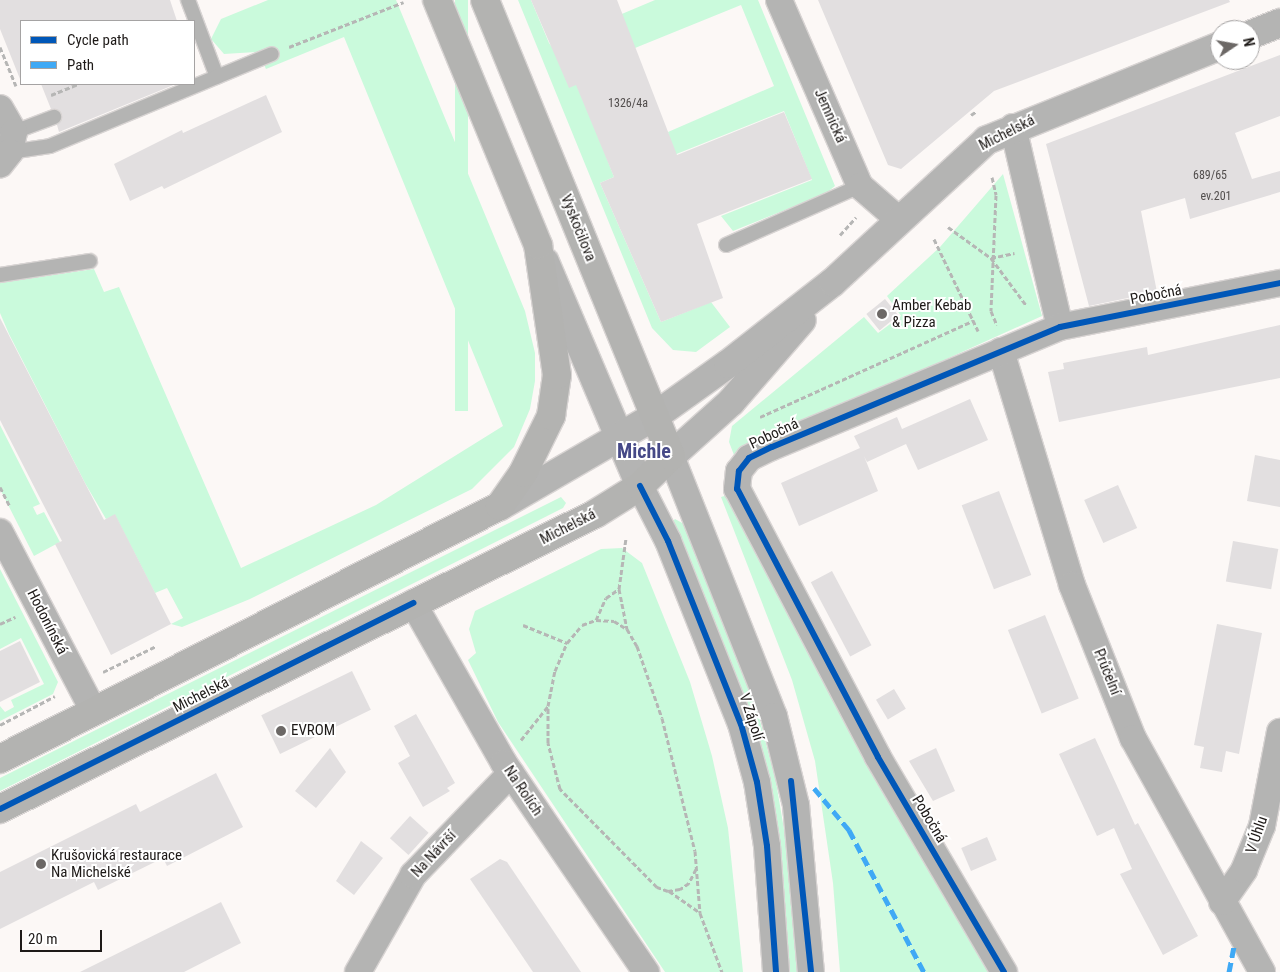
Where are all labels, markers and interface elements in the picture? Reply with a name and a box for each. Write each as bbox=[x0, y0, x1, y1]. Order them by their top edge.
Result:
legend bbox=[20, 20, 195, 85]
north arrow bbox=[1210, 20, 1260, 70]
text: Cycle path bbox=[67, 31, 129, 49]
text: N bbox=[1240, 36, 1257, 48]
text: Path bbox=[67, 56, 94, 74]
street label: Jemnická bbox=[810, 86, 850, 146]
house number: 1326/4a bbox=[608, 97, 648, 111]
street label: Michelská bbox=[976, 111, 1038, 155]
house number: 689/65 bbox=[1193, 169, 1227, 183]
house number: ev.201 bbox=[1201, 190, 1231, 204]
street label: Vyskočilova bbox=[556, 192, 600, 264]
street label: Pobočná bbox=[1129, 281, 1183, 309]
place label: Amber Kebab & Pizza bbox=[892, 296, 971, 331]
marker: Amber Kebab & Pizza bbox=[876, 308, 888, 320]
street label: Pobočná bbox=[747, 415, 801, 453]
district label: Michle bbox=[617, 439, 671, 463]
street label: Michelská bbox=[537, 505, 599, 549]
street label: Hodonínská bbox=[23, 586, 71, 658]
street label: Průčelní bbox=[1090, 646, 1124, 698]
street label: Michelská bbox=[170, 673, 232, 717]
street label: V Zápolí bbox=[735, 691, 767, 743]
place label: EVROM bbox=[291, 722, 335, 740]
marker: EVROM bbox=[275, 725, 287, 737]
street label: Na Rolích bbox=[500, 763, 546, 819]
street label: Pobočná bbox=[908, 792, 950, 846]
street label: V Úhlu bbox=[1242, 814, 1272, 856]
street label: Na Návrší bbox=[408, 827, 460, 881]
place label: Krušovická restaurace Na Michelské bbox=[51, 846, 182, 881]
marker: Krušovická restaurace Na Michelské bbox=[35, 858, 47, 870]
scale bar bbox=[22, 920, 105, 952]
text: 20 m bbox=[28, 930, 58, 948]

